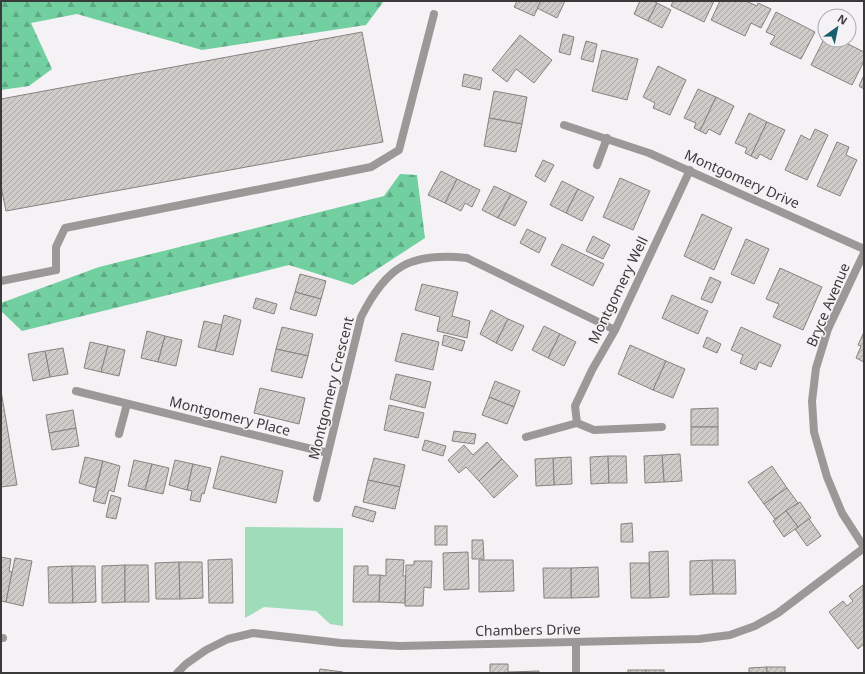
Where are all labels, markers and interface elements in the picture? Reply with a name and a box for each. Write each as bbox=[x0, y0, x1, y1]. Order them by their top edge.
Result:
north arrow bbox=[817, 8, 857, 48]
text: N bbox=[835, 10, 851, 28]
street label: Montgomery Drive bbox=[682, 145, 803, 213]
street label: Montgomery Well bbox=[583, 233, 652, 347]
street label: Bryce Avenue bbox=[801, 260, 854, 350]
street label: Montgomery Crescent bbox=[304, 314, 357, 461]
street label: Montgomery Place bbox=[168, 391, 293, 440]
street label: Chambers Drive bbox=[475, 619, 581, 640]

